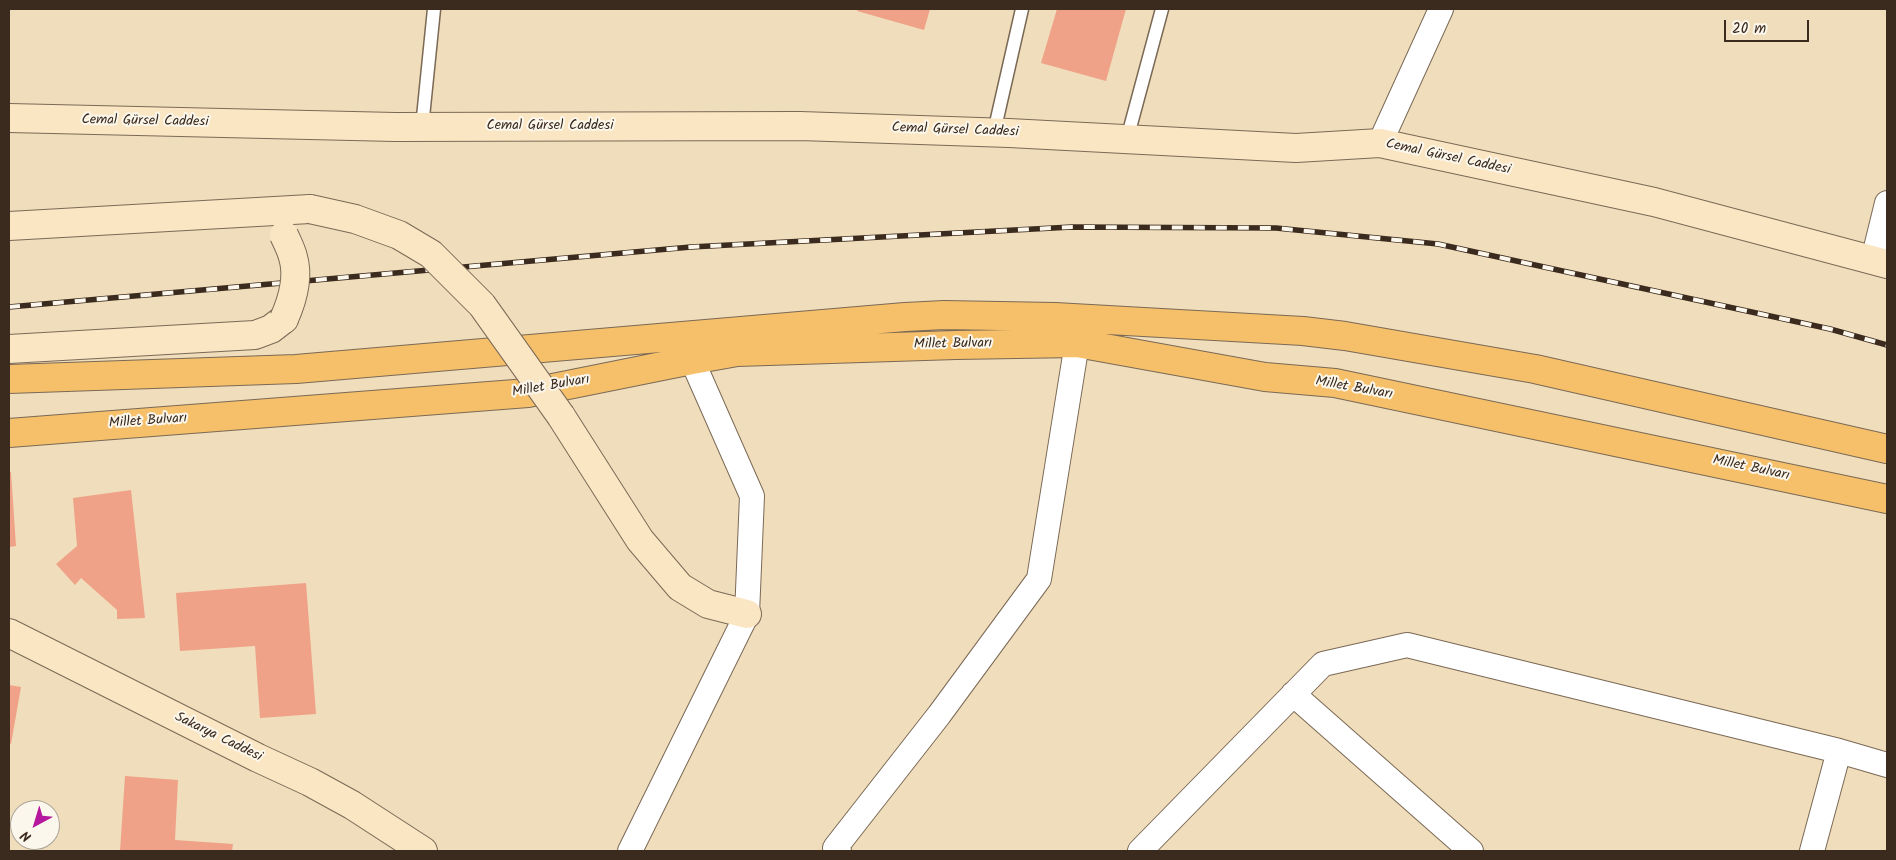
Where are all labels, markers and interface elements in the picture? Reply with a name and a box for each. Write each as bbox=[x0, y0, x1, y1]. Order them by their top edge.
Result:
scale bar bbox=[1726, 10, 1811, 42]
text: 20 m bbox=[1732, 17, 1766, 41]
street label: Cemal Gürsel Caddesi bbox=[81, 112, 209, 132]
street label: Cemal Gürsel Caddesi bbox=[486, 119, 614, 135]
street label: Cemal Gürsel Caddesi bbox=[891, 120, 1019, 142]
street label: Cemal Gürsel Caddesi bbox=[1384, 137, 1512, 179]
street label: Millet Bulvarı bbox=[914, 336, 992, 354]
street label: Millet Bulvarı bbox=[511, 372, 591, 402]
street label: Millet Bulvarı bbox=[1314, 374, 1394, 404]
street label: Millet Bulvarı bbox=[108, 411, 188, 433]
street label: Millet Bulvarı bbox=[1711, 453, 1791, 485]
street label: Sakarya Caddesi bbox=[172, 710, 264, 766]
north arrow bbox=[10, 800, 60, 850]
text: N bbox=[16, 825, 37, 847]

